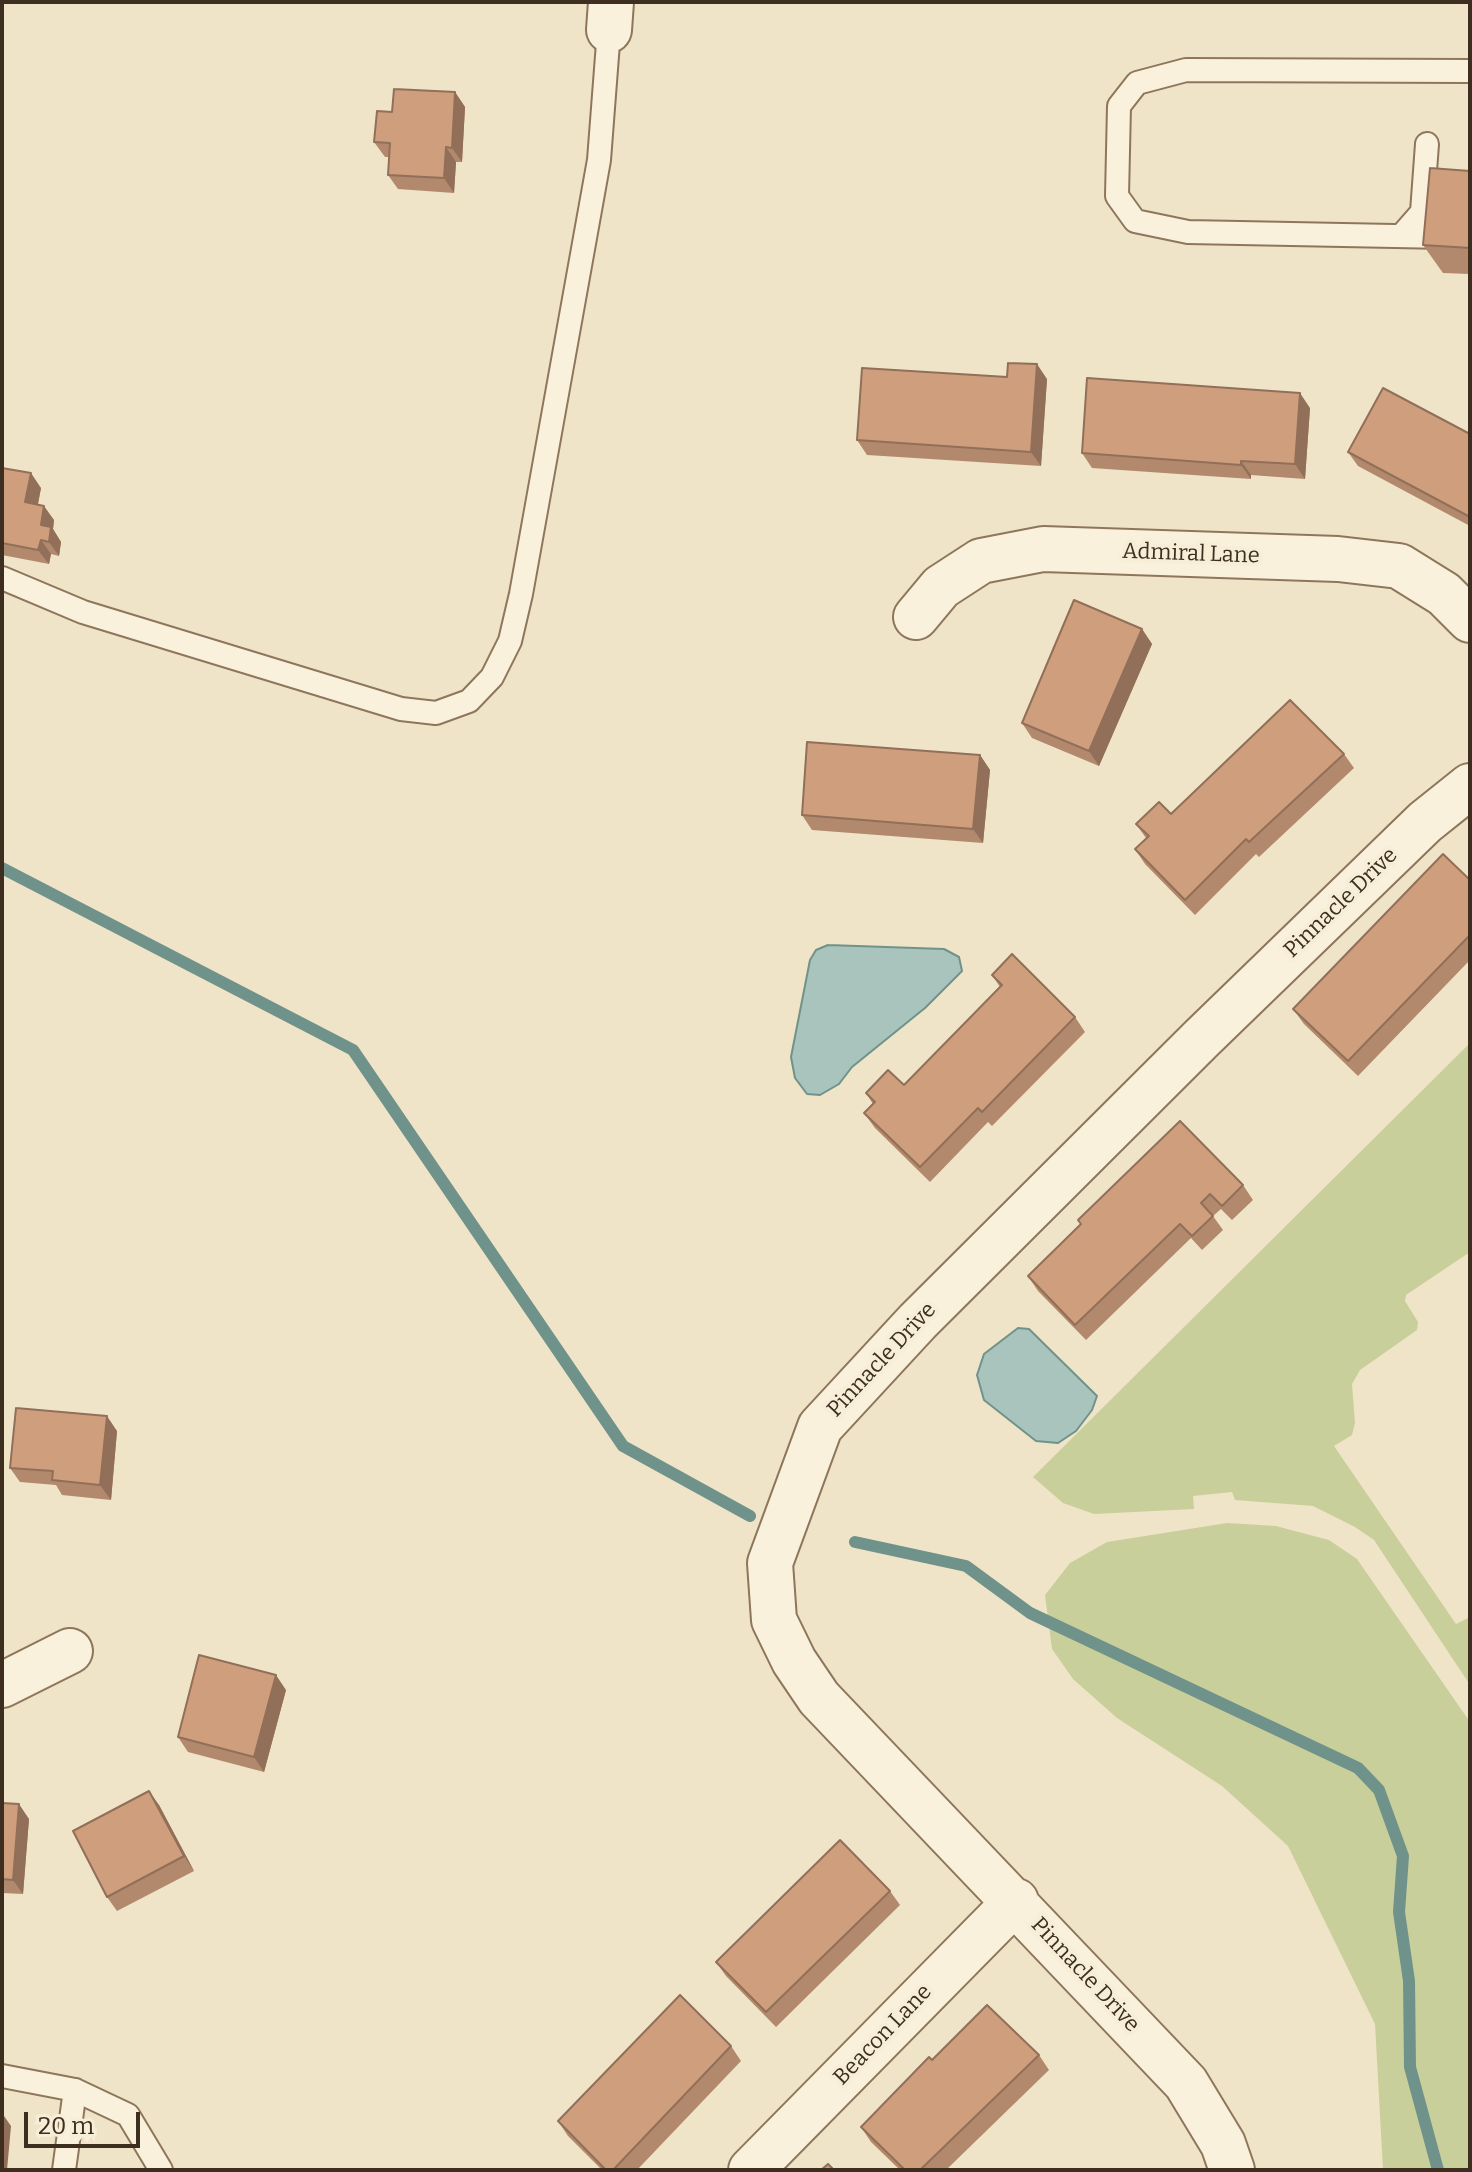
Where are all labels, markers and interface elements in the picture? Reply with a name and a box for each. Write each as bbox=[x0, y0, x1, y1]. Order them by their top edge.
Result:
street label: Admiral Lane bbox=[1122, 538, 1260, 570]
street label: Pinnacle Drive bbox=[1279, 842, 1403, 964]
street label: Pinnacle Drive bbox=[822, 1297, 942, 1423]
street label: Pinnacle Drive bbox=[1025, 1912, 1145, 2038]
street label: Beacon Lane bbox=[828, 1979, 938, 2091]
scale bar bbox=[28, 2096, 144, 2146]
text: 20 m bbox=[38, 2112, 94, 2140]

